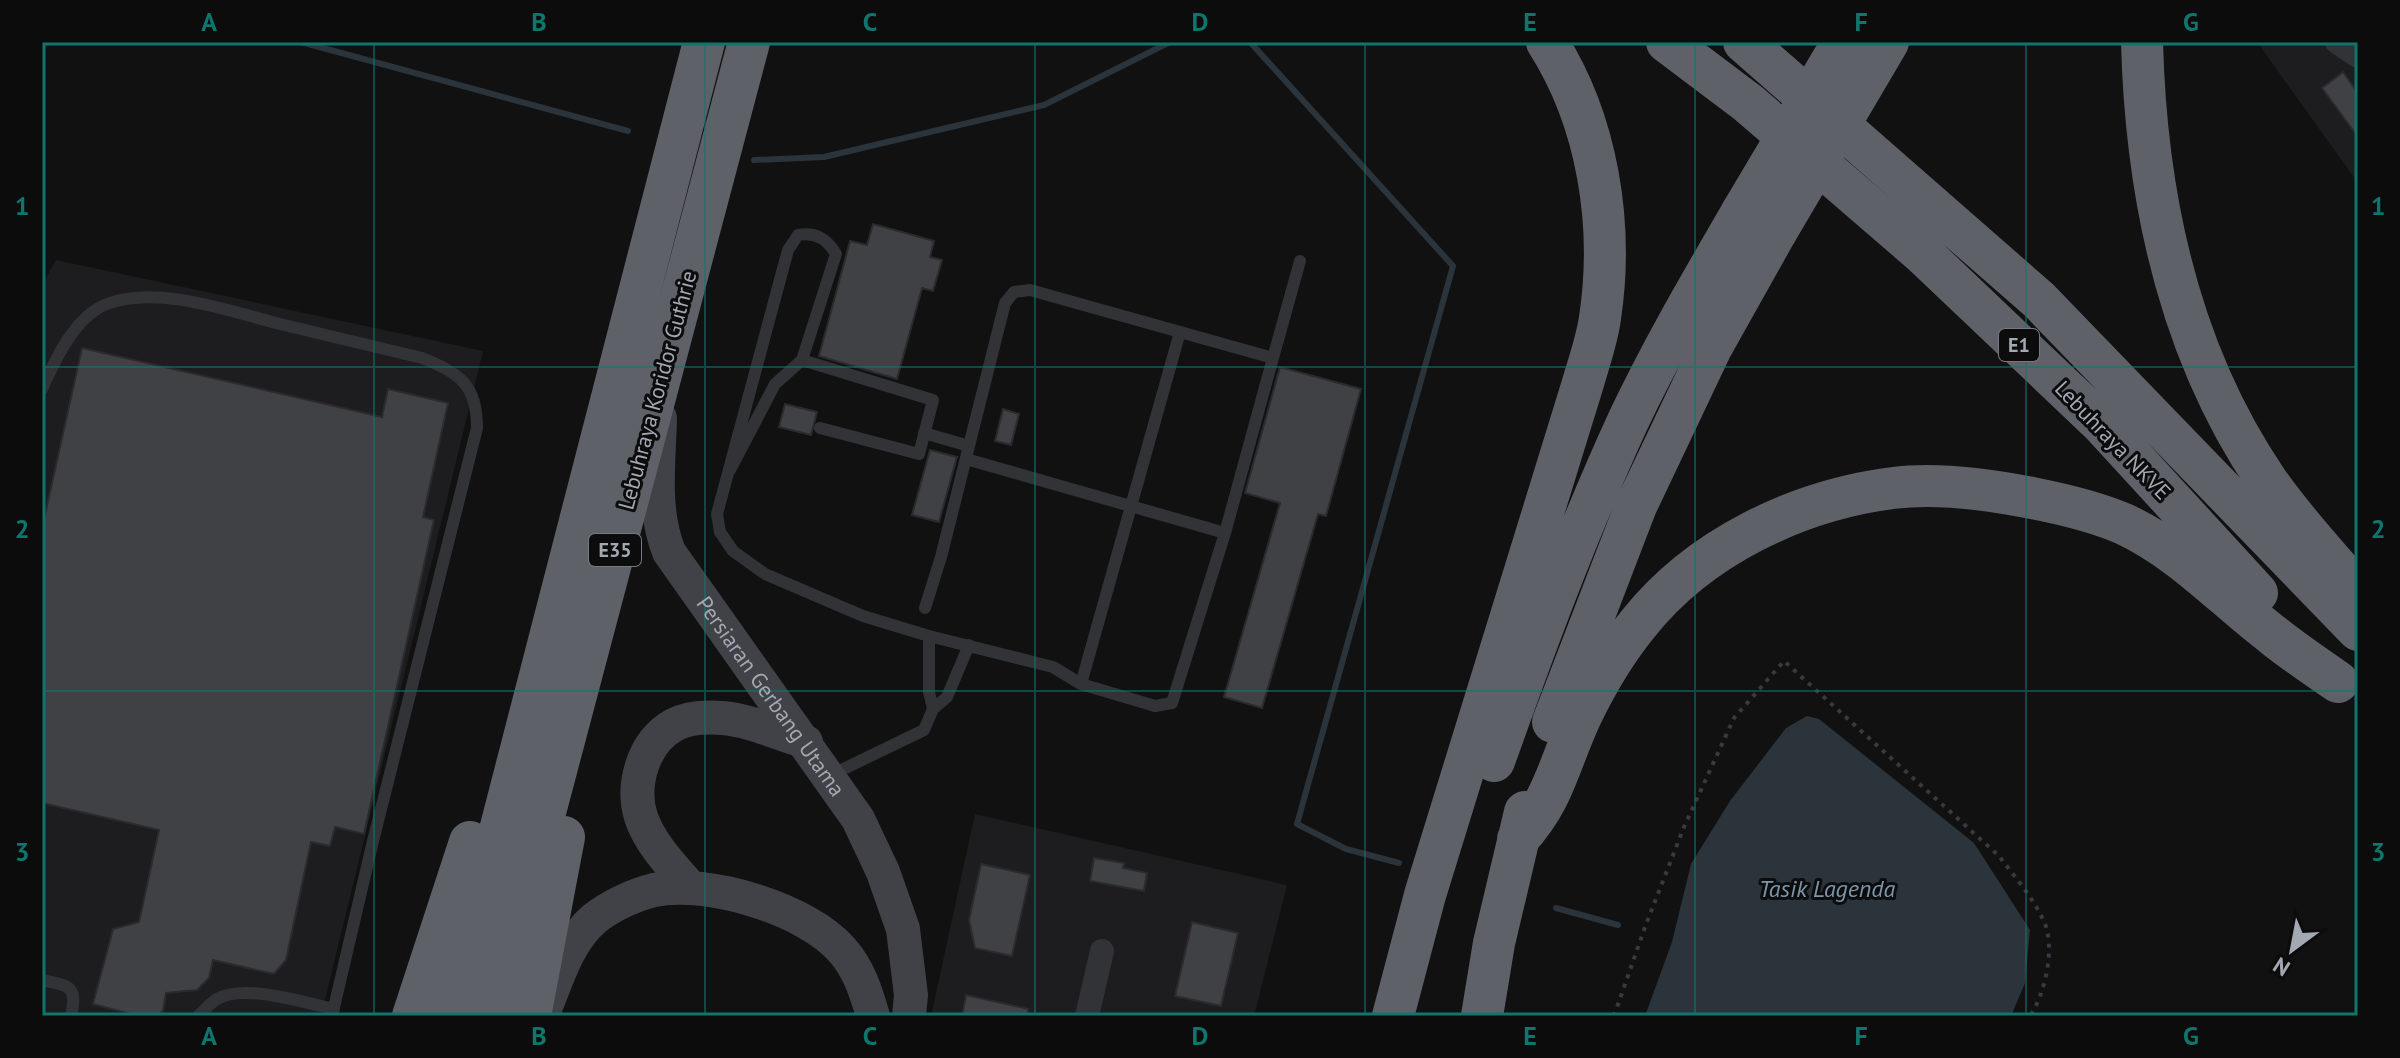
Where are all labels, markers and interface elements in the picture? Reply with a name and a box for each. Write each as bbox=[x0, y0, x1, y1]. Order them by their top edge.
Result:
text: A bbox=[201, 5, 217, 38]
text: B bbox=[531, 5, 547, 38]
text: C bbox=[863, 5, 877, 38]
text: D bbox=[1192, 5, 1208, 38]
text: E bbox=[1523, 5, 1537, 38]
text: F bbox=[1854, 5, 1868, 38]
text: G bbox=[2183, 5, 2199, 38]
text: 1 bbox=[15, 189, 29, 222]
text: 1 bbox=[2371, 189, 2385, 222]
street label: Lebuhraya Koridor Guthrie bbox=[612, 267, 702, 513]
road number: E1 bbox=[1999, 329, 2039, 361]
street label: Lebuhraya NKVE bbox=[2049, 375, 2177, 505]
text: 2 bbox=[15, 512, 29, 545]
text: 2 bbox=[2371, 512, 2385, 545]
road number: E35 bbox=[589, 534, 641, 566]
street label: Persiaran Gerbang Utama bbox=[691, 591, 851, 802]
text: 3 bbox=[15, 835, 29, 868]
text: 3 bbox=[2371, 835, 2385, 868]
water label: Tasik Lagenda bbox=[1759, 873, 1896, 904]
north arrow bbox=[2252, 910, 2332, 990]
text: N bbox=[2268, 951, 2295, 983]
text: A bbox=[201, 1019, 217, 1052]
text: B bbox=[531, 1019, 547, 1052]
text: C bbox=[863, 1019, 877, 1052]
text: D bbox=[1192, 1019, 1208, 1052]
text: E bbox=[1523, 1019, 1537, 1052]
text: F bbox=[1854, 1019, 1868, 1052]
text: G bbox=[2183, 1019, 2199, 1052]

